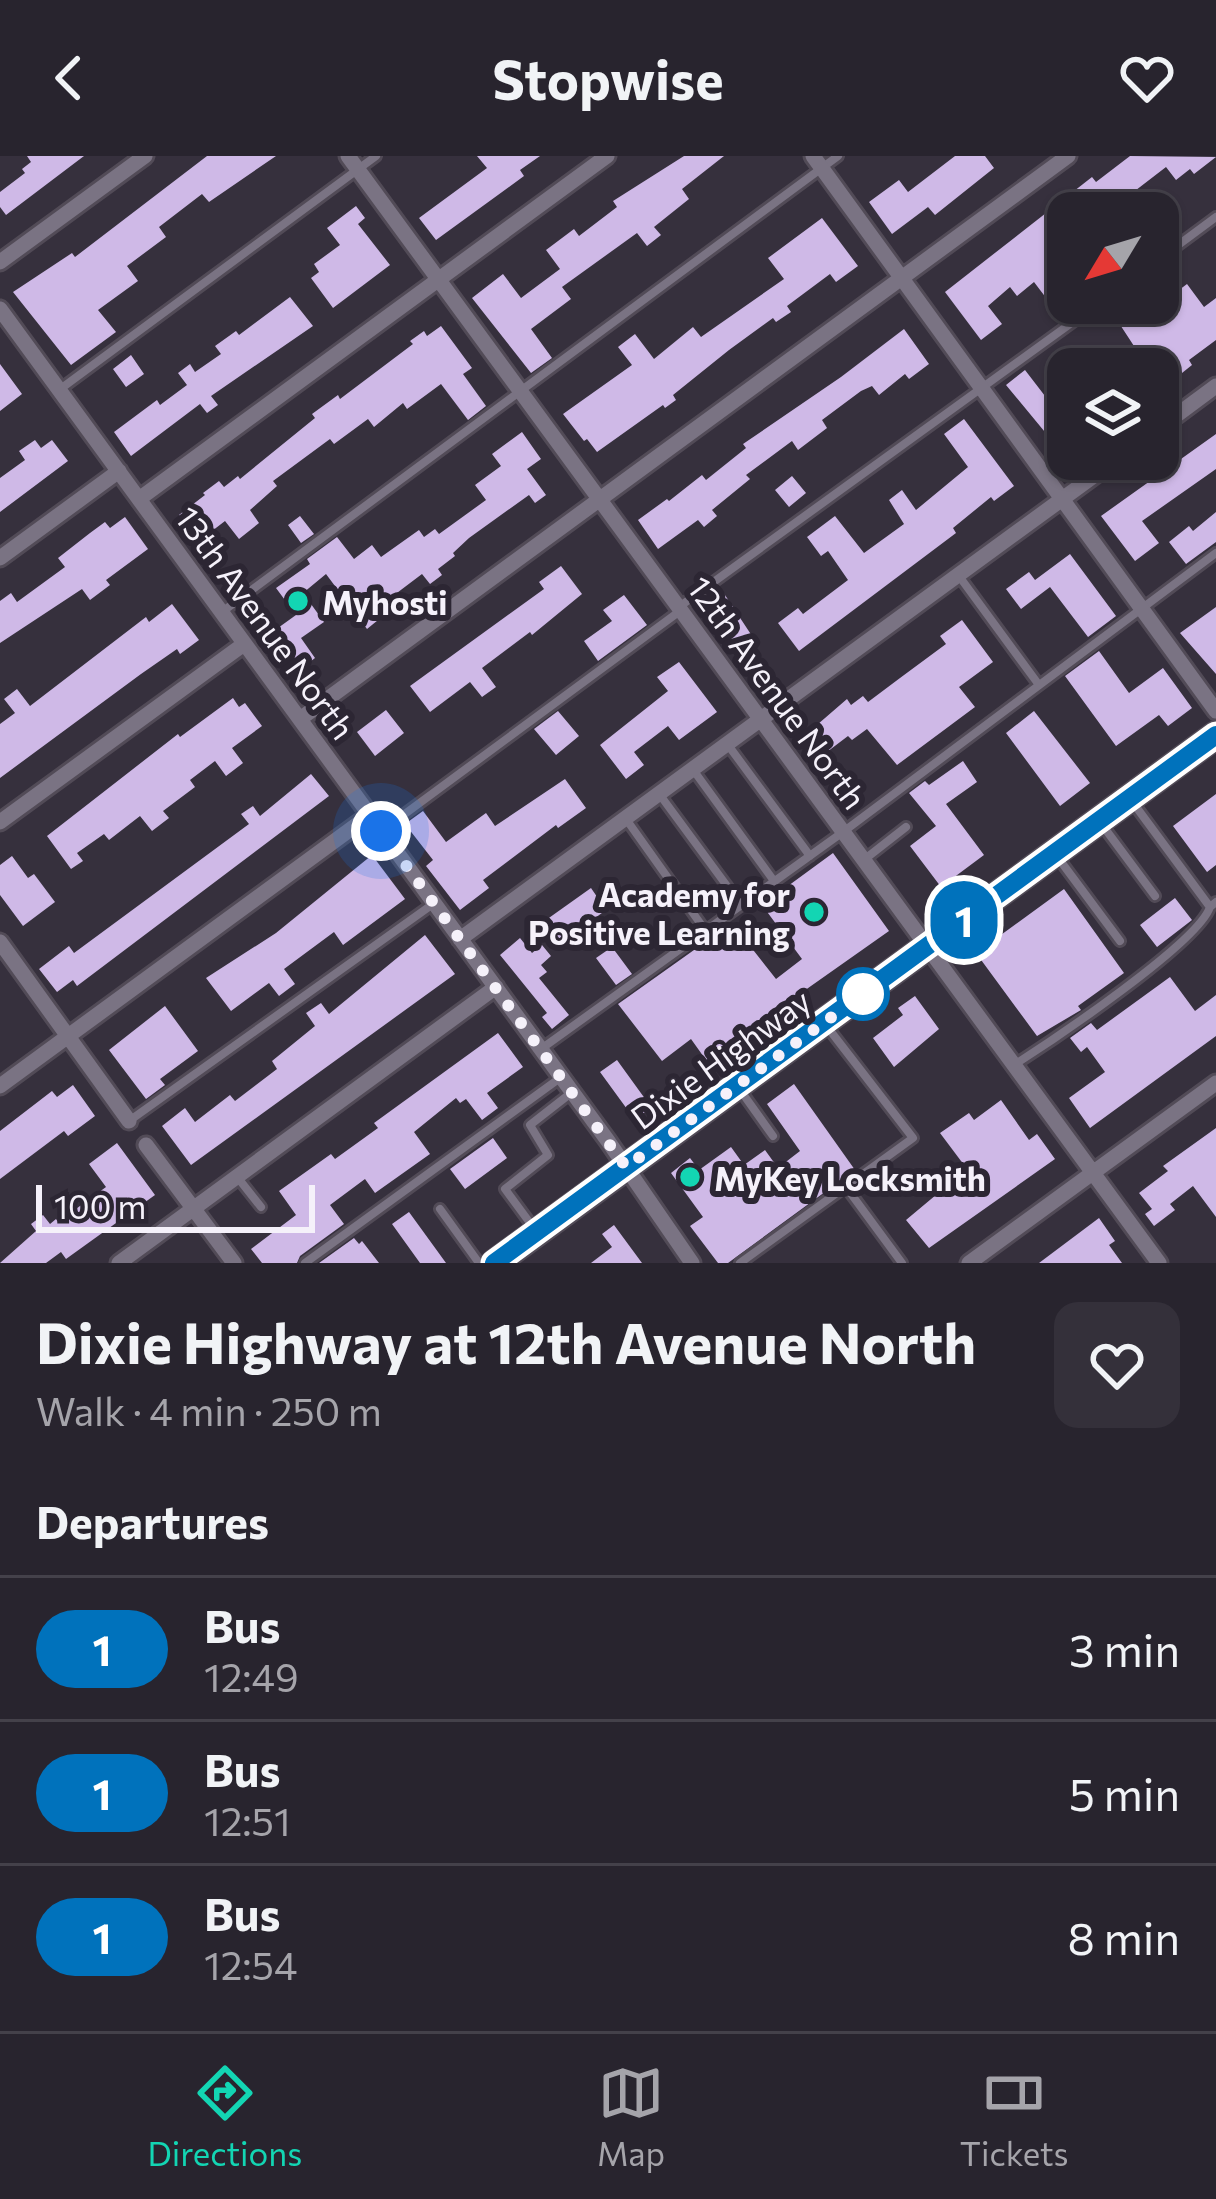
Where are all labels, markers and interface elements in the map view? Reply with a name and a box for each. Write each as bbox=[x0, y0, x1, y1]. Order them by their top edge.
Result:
icon: back bbox=[36, 45, 102, 111]
text: Stopwise bbox=[492, 45, 724, 111]
icon: heart bbox=[1114, 45, 1180, 111]
north arrow bbox=[1047, 192, 1179, 324]
map controls bbox=[1047, 192, 1179, 480]
button: layers bbox=[1047, 348, 1179, 480]
street label: 13th Avenue North bbox=[168, 497, 364, 747]
street label: 12th Avenue North bbox=[680, 568, 876, 816]
place label: Myhosti bbox=[322, 581, 448, 622]
marker: Myhosti bbox=[285, 588, 311, 614]
your location bbox=[351, 801, 411, 861]
place label: Academy for Positive Learning bbox=[528, 873, 790, 952]
line badge: 1 bbox=[925, 881, 1003, 959]
text: 1 bbox=[954, 894, 974, 946]
marker: Academy for Positive Learning bbox=[801, 899, 827, 925]
unlabelled marker bbox=[838, 969, 888, 1019]
street label: Dixie Highway bbox=[622, 979, 818, 1137]
place label: MyKey Locksmith bbox=[714, 1157, 986, 1198]
marker: MyKey Locksmith bbox=[677, 1164, 703, 1190]
scale bar bbox=[36, 1179, 315, 1232]
text: 100 m bbox=[54, 1185, 146, 1226]
button: heart bbox=[1054, 1302, 1180, 1428]
text: Dixie Highway at 12th Avenue North bbox=[36, 1306, 976, 1376]
text: Walk · 4 min · 250 m bbox=[36, 1386, 382, 1434]
text: Departures bbox=[36, 1493, 269, 1548]
text: Bus bbox=[204, 1597, 280, 1652]
text: 3 min bbox=[1069, 1621, 1180, 1676]
text: 1 bbox=[92, 1623, 112, 1675]
text: 12:49 bbox=[204, 1652, 299, 1700]
text: Bus bbox=[204, 1741, 280, 1796]
text: 5 min bbox=[1069, 1765, 1180, 1820]
text: 1 bbox=[92, 1767, 112, 1819]
text: 12:51 bbox=[204, 1796, 291, 1844]
text: Bus bbox=[204, 1885, 280, 1940]
text: 8 min bbox=[1067, 1909, 1180, 1964]
text: 1 bbox=[92, 1911, 112, 1963]
text: 12:54 bbox=[204, 1940, 297, 1988]
tab: Directions bbox=[147, 2060, 302, 2173]
tab: Map bbox=[597, 2060, 665, 2173]
tab: Tickets bbox=[960, 2060, 1069, 2173]

